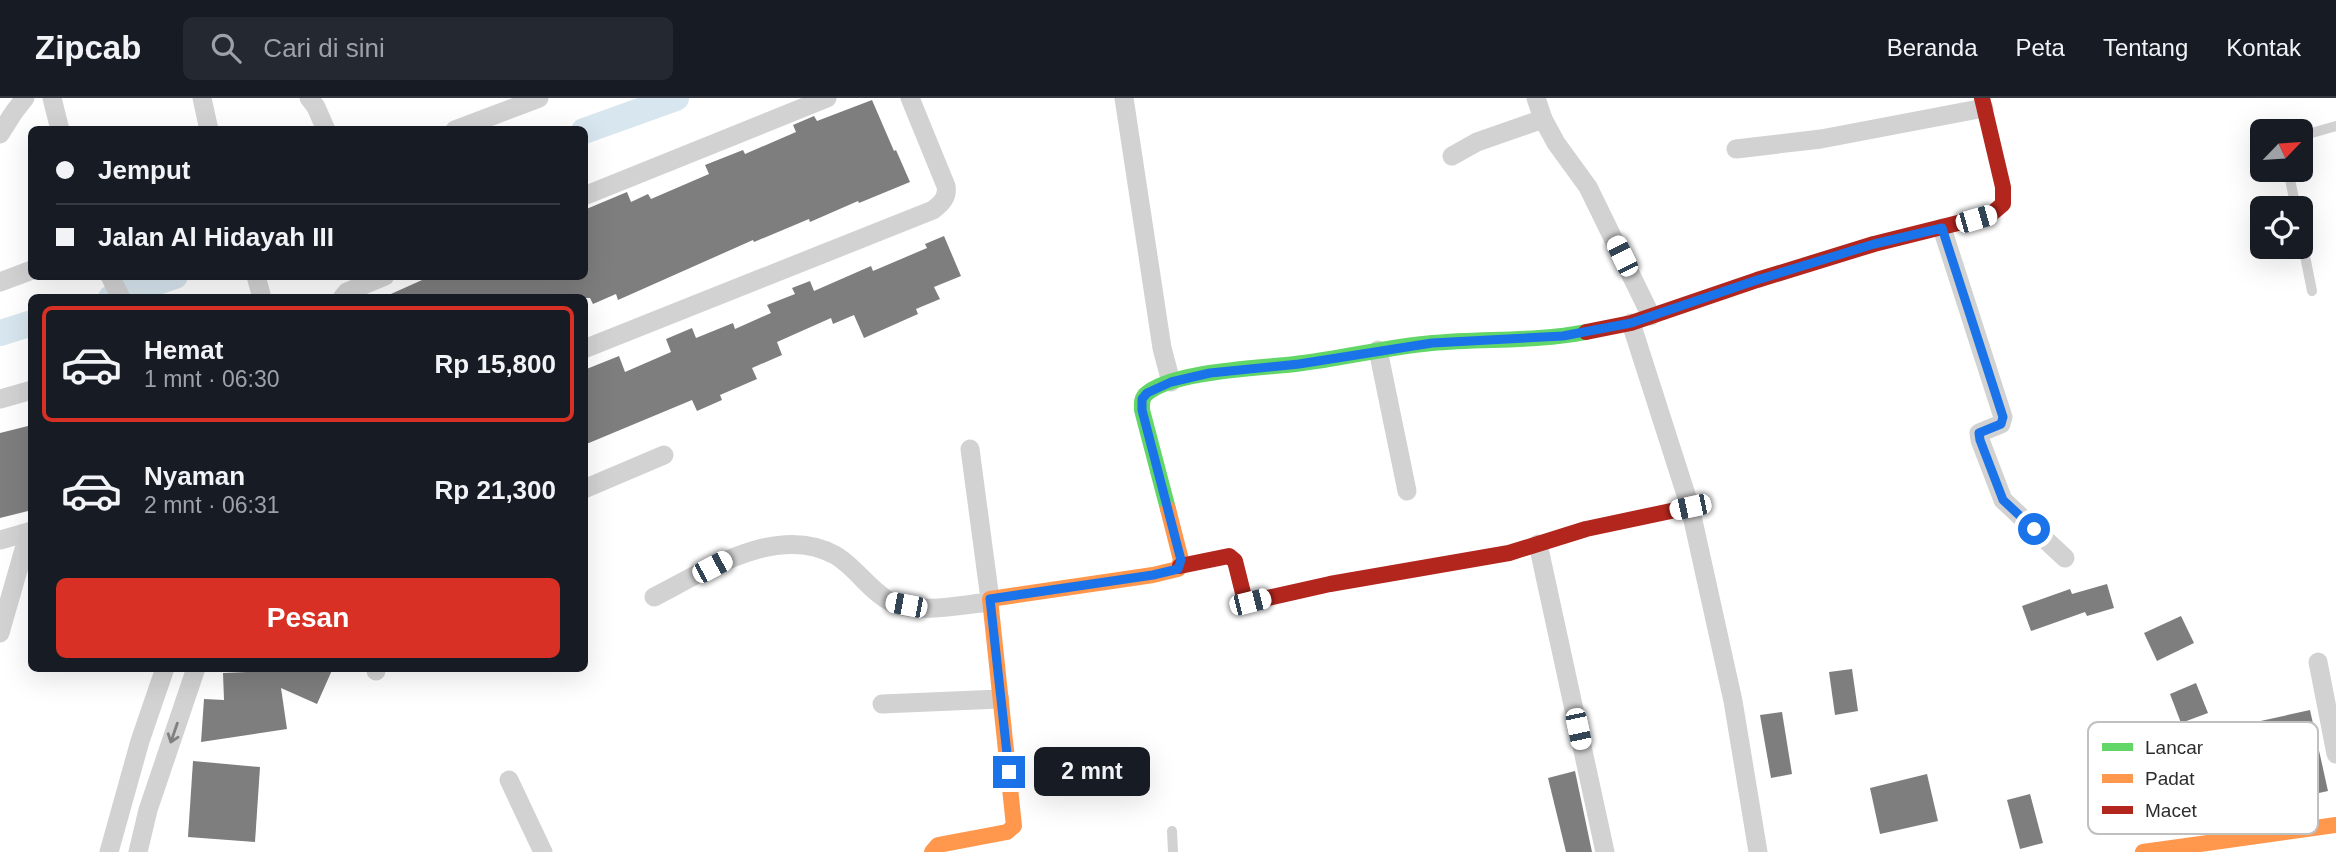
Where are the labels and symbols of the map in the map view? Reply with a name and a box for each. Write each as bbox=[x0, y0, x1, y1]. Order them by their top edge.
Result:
north arrow bbox=[2250, 119, 2314, 182]
car bbox=[1953, 203, 2000, 235]
car bbox=[1604, 233, 1641, 279]
car bbox=[1668, 492, 1713, 522]
route start bbox=[2018, 513, 2050, 545]
car bbox=[689, 548, 736, 586]
car bbox=[1228, 587, 1273, 617]
car bbox=[884, 591, 929, 619]
car bbox=[1564, 706, 1593, 752]
one-way arrow bbox=[167, 722, 179, 744]
legend bbox=[2088, 722, 2318, 834]
text: Lancar bbox=[2145, 737, 2204, 758]
callout: 2 mnt bbox=[1034, 748, 1149, 796]
route end bbox=[993, 756, 1025, 788]
text: Padat bbox=[2145, 768, 2195, 789]
text: Macet bbox=[2145, 800, 2197, 821]

